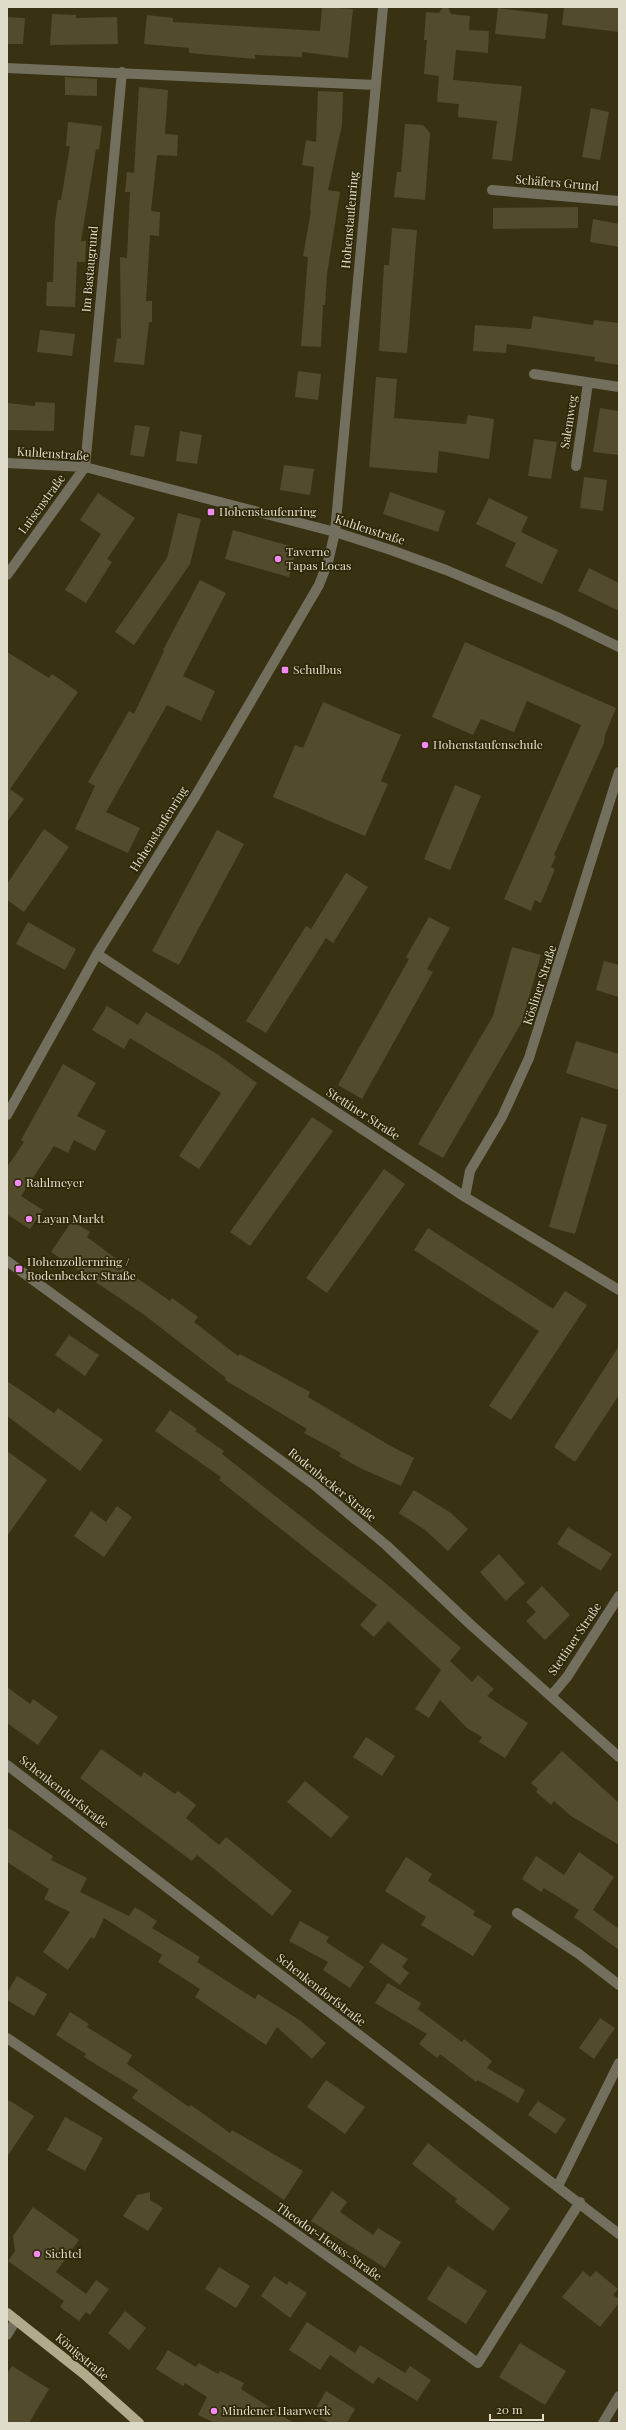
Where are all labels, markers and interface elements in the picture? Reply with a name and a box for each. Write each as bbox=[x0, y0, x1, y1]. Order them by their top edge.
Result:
street label: Hohenstaufenring bbox=[337, 170, 361, 269]
street label: Schäfers Grund bbox=[515, 170, 600, 194]
street label: Im Bastaugrund bbox=[77, 225, 101, 313]
street label: Salemweg bbox=[556, 393, 580, 450]
street label: Kuhlenstraße bbox=[16, 442, 90, 464]
street label: Luisenstraße bbox=[14, 470, 68, 536]
place label: Hohenstaufenring bbox=[219, 503, 317, 519]
marker: Hohenstaufenring bbox=[206, 507, 216, 517]
street label: Kuhlenstraße bbox=[333, 510, 407, 548]
place label: Taverne Tapas Locas bbox=[286, 543, 351, 573]
marker: Taverne Tapas Locas bbox=[273, 554, 283, 564]
place label: Schulbus bbox=[293, 661, 342, 677]
marker: Schulbus bbox=[280, 665, 290, 675]
place label: Hohenstaufenschule bbox=[433, 736, 543, 752]
marker: Hohenstaufenschule bbox=[420, 740, 430, 750]
street label: Hohenstaufenring bbox=[126, 782, 191, 874]
street label: Kösliner Straße bbox=[519, 943, 560, 1027]
street label: Stettiner Straße bbox=[324, 1083, 403, 1143]
place label: Rahlmeyer bbox=[26, 1174, 85, 1190]
marker: Rahlmeyer bbox=[13, 1178, 23, 1188]
place label: Layan Markt bbox=[37, 1210, 105, 1226]
marker: Layan Markt bbox=[24, 1214, 34, 1224]
place label: Hohenzollernring / Rodenbecker Straße bbox=[27, 1253, 136, 1283]
marker: Hohenzollernring / Rodenbecker Straße bbox=[14, 1264, 24, 1274]
street label: Rodenbecker Straße bbox=[285, 1444, 380, 1525]
street label: Stettiner Straße bbox=[544, 1599, 605, 1678]
street label: Schenkendorfstraße bbox=[17, 1751, 112, 1831]
street label: Schenkendorfstraße bbox=[274, 1949, 369, 2029]
street label: Theodor-Heuss-Straße bbox=[274, 2199, 386, 2284]
place label: Sichtel bbox=[45, 2245, 82, 2261]
marker: Sichtel bbox=[32, 2249, 42, 2259]
street label: Königstraße bbox=[52, 2329, 113, 2383]
scale bar bbox=[490, 2396, 543, 2422]
text: 20 m bbox=[496, 2401, 523, 2417]
place label: Mindener Haarwerk bbox=[222, 2402, 331, 2418]
marker: Mindener Haarwerk bbox=[209, 2406, 219, 2416]

